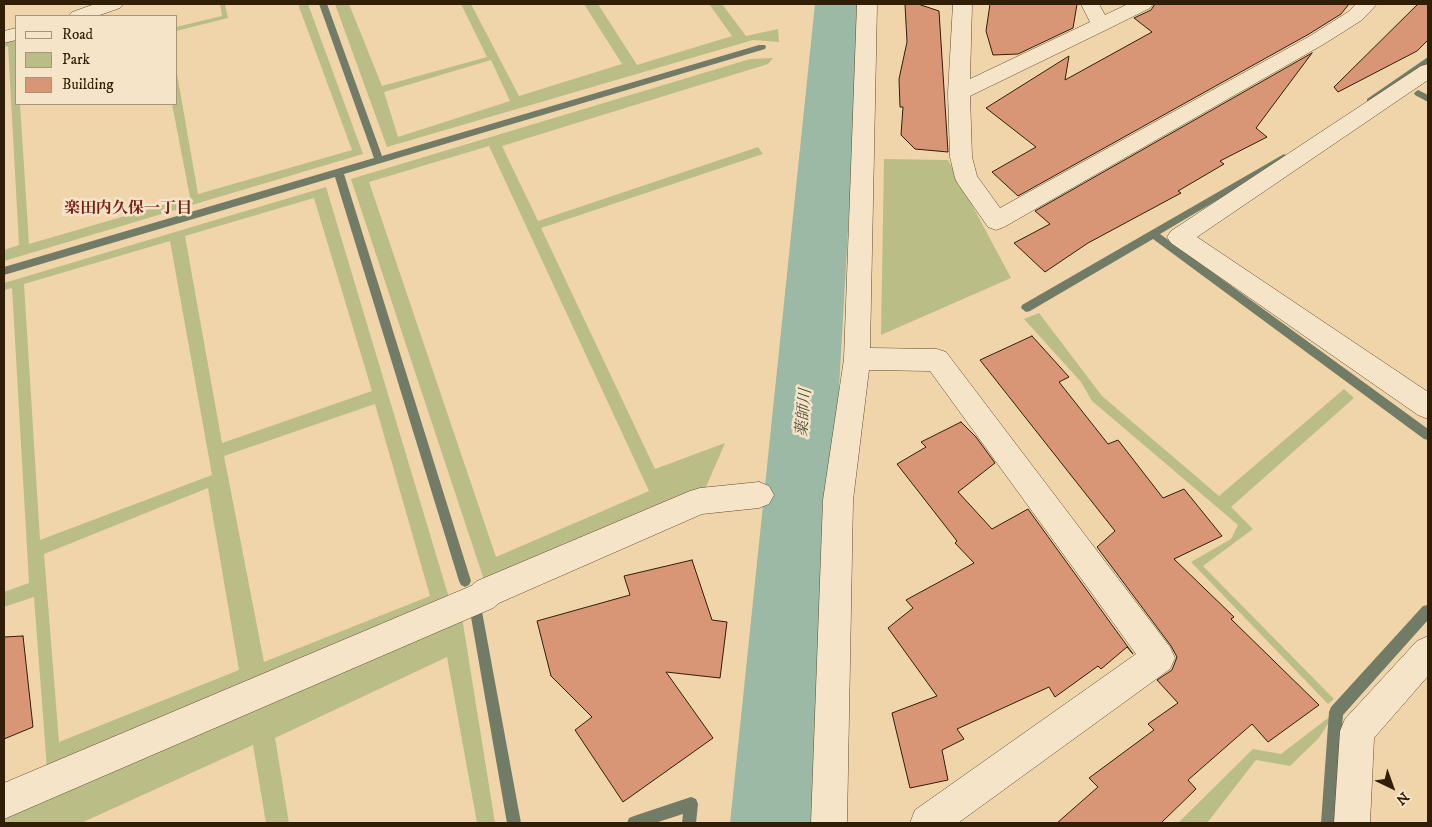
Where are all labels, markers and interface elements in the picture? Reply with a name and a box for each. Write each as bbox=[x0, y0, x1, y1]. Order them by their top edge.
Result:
legend bbox=[15, 15, 178, 105]
text: Road bbox=[62, 25, 93, 44]
text: Park bbox=[62, 50, 90, 69]
text: Building bbox=[62, 75, 114, 94]
district label: 楽田内久保一丁目 bbox=[64, 200, 192, 220]
water label: 薬師川 bbox=[793, 388, 817, 438]
north arrow bbox=[1367, 762, 1417, 812]
text: N bbox=[1392, 788, 1412, 809]

